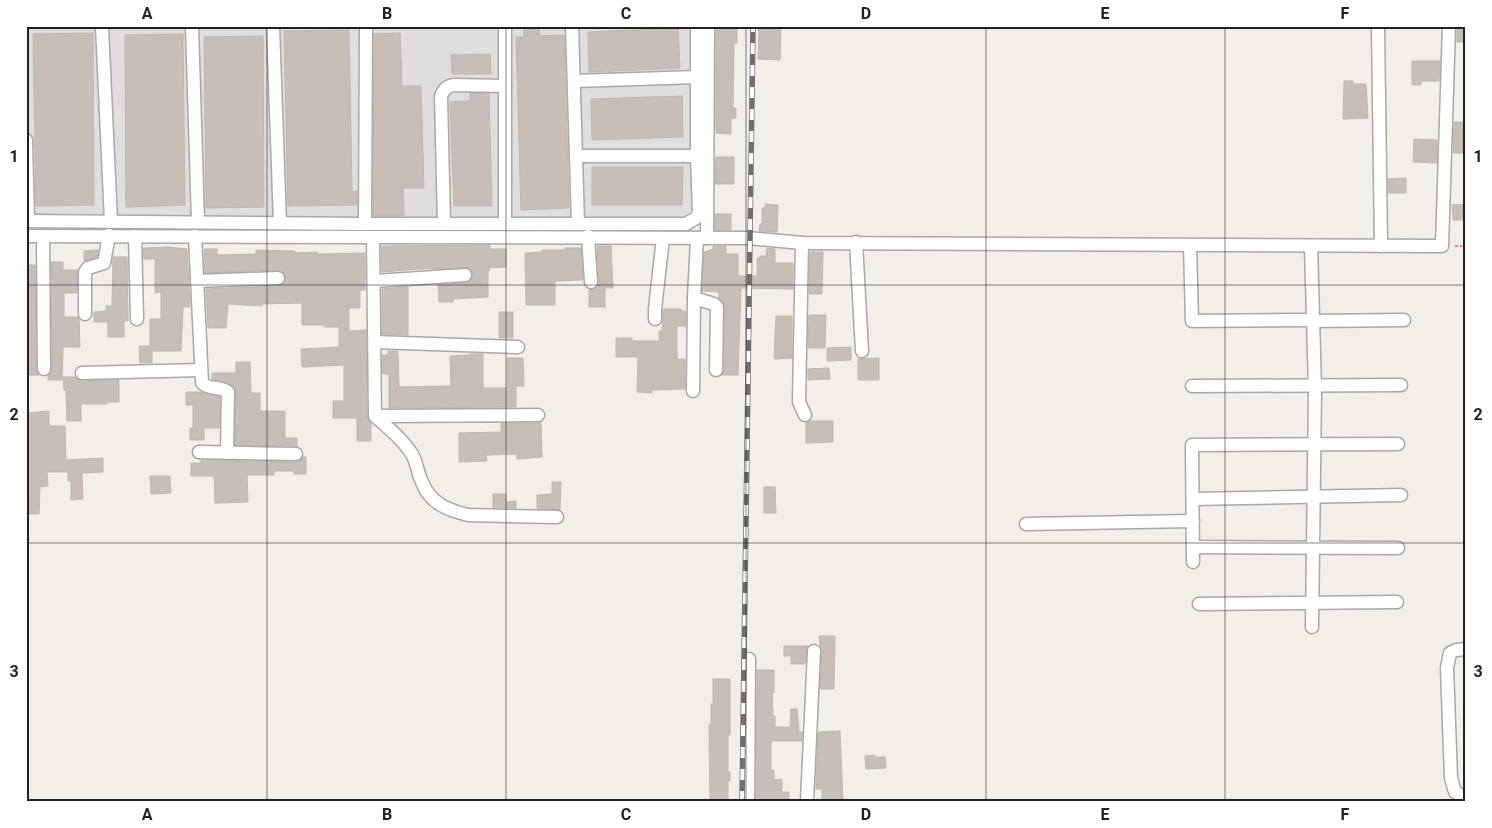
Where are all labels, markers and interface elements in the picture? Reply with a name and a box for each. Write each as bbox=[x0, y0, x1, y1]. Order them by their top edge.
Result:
text: A bbox=[142, 4, 153, 23]
text: B bbox=[382, 4, 392, 23]
text: C bbox=[621, 4, 631, 23]
text: D bbox=[861, 4, 871, 23]
text: E bbox=[1101, 4, 1110, 23]
text: F bbox=[1341, 4, 1350, 23]
text: 1 bbox=[9, 147, 19, 166]
text: 1 bbox=[1473, 147, 1483, 166]
text: 2 bbox=[9, 405, 19, 424]
text: 2 bbox=[1473, 405, 1483, 424]
text: 3 bbox=[9, 662, 19, 681]
text: 3 bbox=[1473, 662, 1483, 681]
text: A bbox=[142, 805, 153, 824]
text: B bbox=[382, 805, 392, 824]
text: C bbox=[621, 805, 631, 824]
text: D bbox=[861, 805, 871, 824]
text: E bbox=[1101, 805, 1110, 824]
text: F bbox=[1341, 805, 1350, 824]

